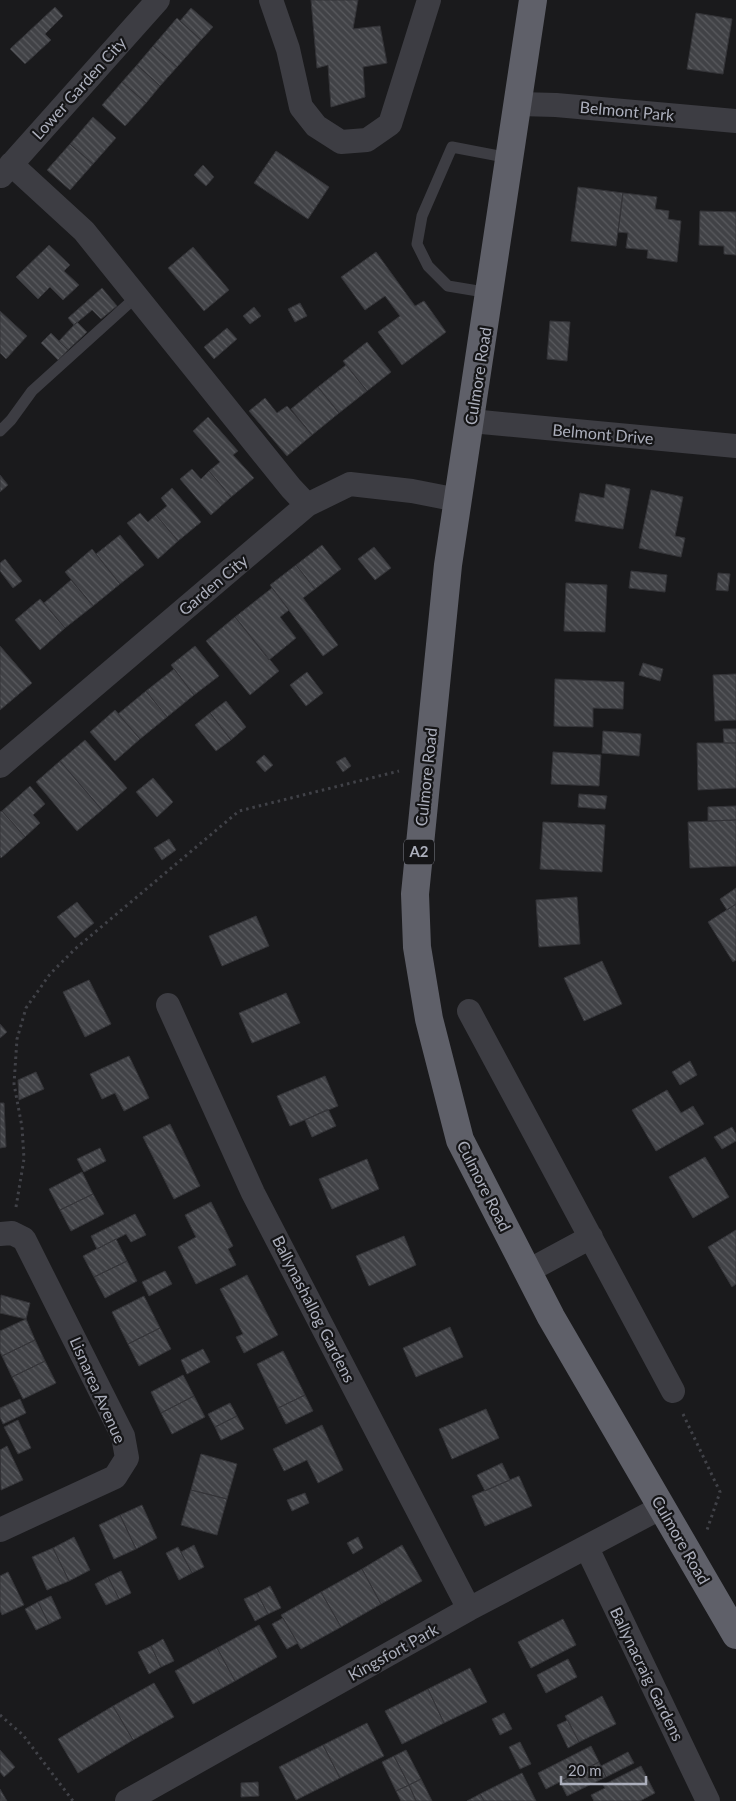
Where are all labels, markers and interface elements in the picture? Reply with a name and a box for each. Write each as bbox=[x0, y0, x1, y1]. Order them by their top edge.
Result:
street label: Lower Garden City bbox=[28, 32, 130, 143]
street label: Belmont Park bbox=[579, 97, 676, 124]
street label: Culmore Road bbox=[460, 326, 495, 426]
street label: Belmont Drive bbox=[552, 420, 654, 447]
street label: Garden City bbox=[174, 550, 252, 619]
street label: Culmore Road bbox=[411, 727, 440, 827]
road number: A2 bbox=[404, 840, 434, 864]
street label: Culmore Road bbox=[454, 1137, 515, 1234]
street label: Ballynashallog Gardens bbox=[269, 1232, 360, 1385]
street label: Lisnarea Avenue bbox=[67, 1334, 130, 1446]
street label: Culmore Road bbox=[648, 1492, 714, 1587]
street label: Ballynacraig Gardens bbox=[607, 1604, 688, 1744]
street label: Kingsfort Park bbox=[344, 1619, 442, 1684]
scale bar bbox=[561, 1754, 646, 1786]
text: 20 m bbox=[568, 1761, 602, 1779]

